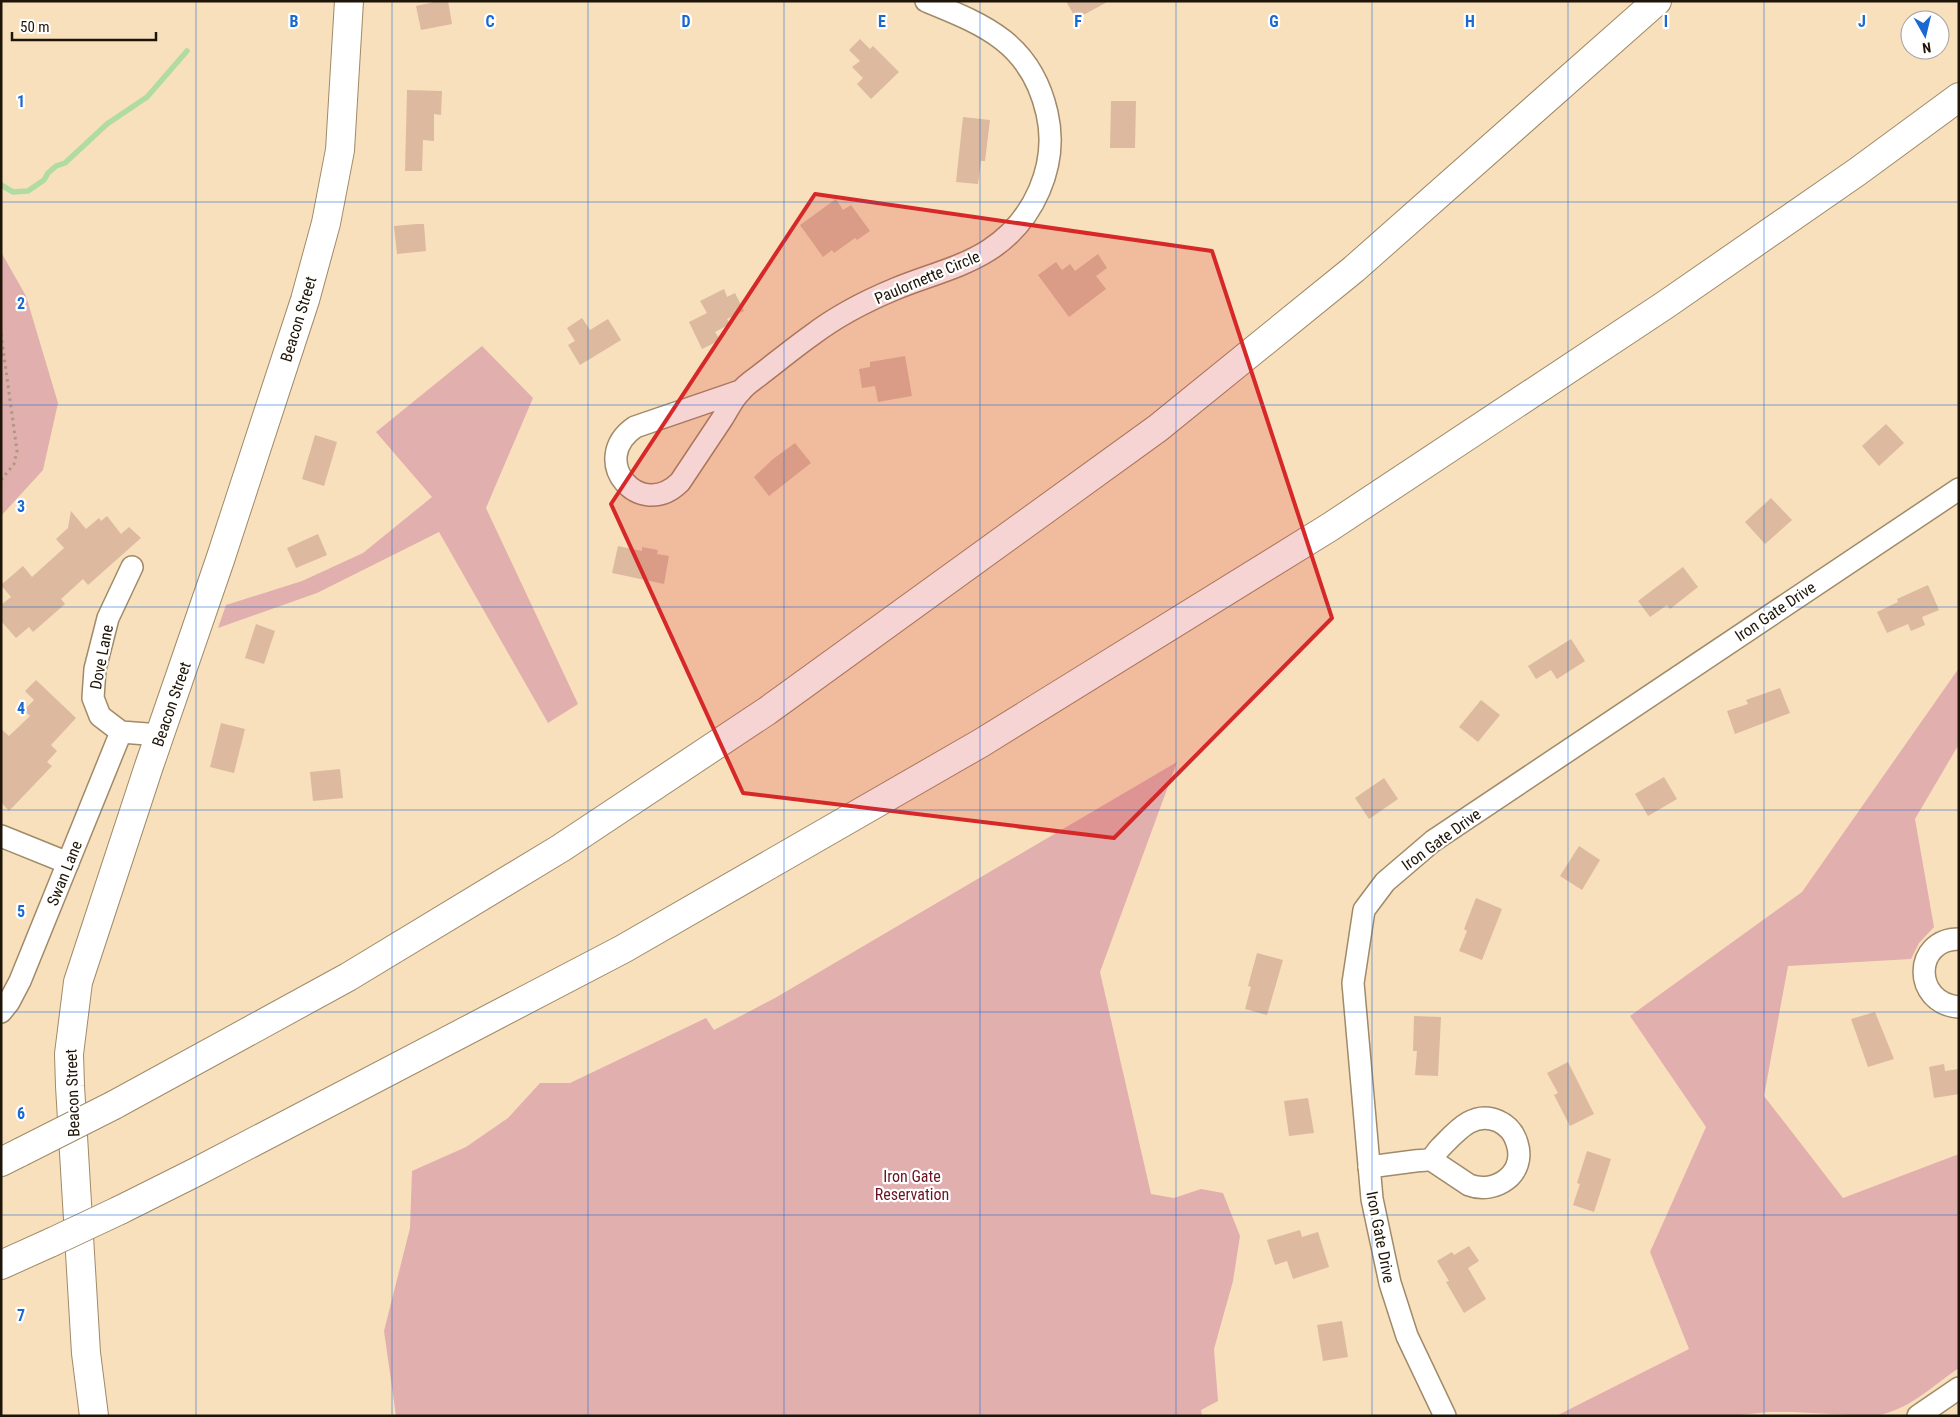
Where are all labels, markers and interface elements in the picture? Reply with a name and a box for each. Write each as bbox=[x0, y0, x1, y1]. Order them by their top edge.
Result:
scale bar bbox=[12, 10, 156, 42]
north arrow bbox=[1900, 10, 1950, 60]
text: B bbox=[290, 12, 299, 31]
text: C bbox=[485, 12, 495, 31]
text: D bbox=[681, 12, 691, 31]
text: E bbox=[878, 12, 886, 31]
text: F bbox=[1074, 12, 1082, 31]
text: G bbox=[1269, 12, 1279, 31]
text: H bbox=[1465, 12, 1475, 31]
text: I bbox=[1664, 12, 1668, 31]
text: J bbox=[1858, 12, 1866, 31]
text: 50 m bbox=[20, 18, 50, 36]
text: N bbox=[1921, 39, 1932, 56]
text: 1 bbox=[17, 92, 25, 111]
street label: Paulornette Circle bbox=[872, 247, 983, 308]
street label: Beacon Street bbox=[276, 274, 321, 364]
text: 2 bbox=[17, 294, 25, 313]
text: 3 bbox=[17, 497, 25, 516]
street label: Iron Gate Drive bbox=[1731, 578, 1819, 645]
street label: Dove Lane bbox=[86, 623, 117, 691]
street label: Beacon Street bbox=[148, 659, 195, 749]
text: 4 bbox=[17, 699, 25, 718]
street label: Iron Gate Drive bbox=[1398, 804, 1485, 874]
street label: Swan Lane bbox=[43, 838, 86, 908]
text: 5 bbox=[17, 902, 25, 921]
street label: Beacon Street bbox=[61, 1048, 84, 1137]
text: 6 bbox=[17, 1104, 25, 1123]
park label: Iron Gate Reservation bbox=[875, 1167, 949, 1204]
street label: Iron Gate Drive bbox=[1362, 1190, 1399, 1285]
text: 7 bbox=[17, 1306, 25, 1325]

